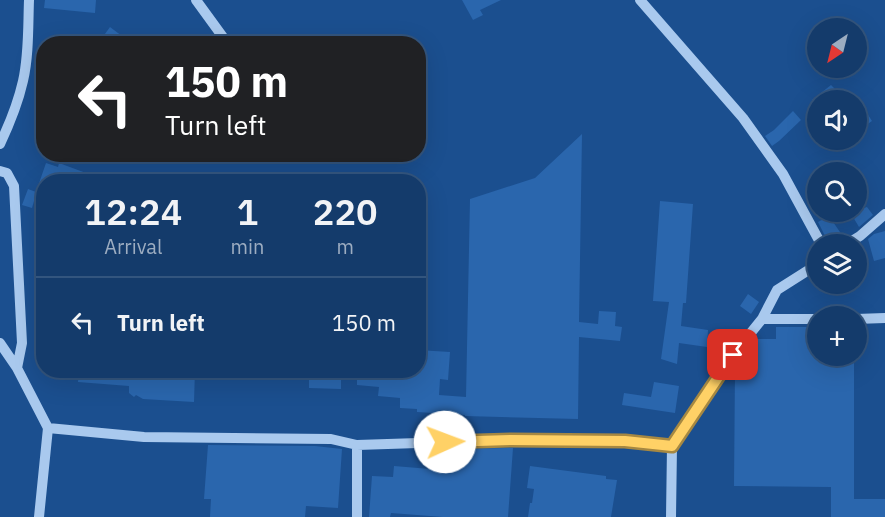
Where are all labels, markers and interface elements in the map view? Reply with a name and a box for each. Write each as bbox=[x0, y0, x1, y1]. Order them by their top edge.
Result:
north arrow bbox=[807, 18, 867, 78]
map controls bbox=[807, 18, 867, 366]
text: 150 m bbox=[165, 54, 288, 109]
icon: left bbox=[66, 60, 144, 138]
button: sound bbox=[807, 90, 867, 150]
text: Turn left bbox=[165, 107, 266, 142]
button: search bbox=[807, 162, 867, 222]
text: 12:24 bbox=[84, 188, 182, 235]
text: 1 bbox=[237, 188, 258, 235]
text: 220 bbox=[313, 188, 378, 235]
text: Arrival bbox=[104, 233, 162, 260]
text: min bbox=[231, 233, 264, 260]
text: m bbox=[336, 233, 354, 260]
button: layers bbox=[807, 234, 867, 294]
icon: left bbox=[66, 306, 99, 339]
button: + bbox=[807, 306, 867, 366]
text: Turn left bbox=[117, 308, 205, 337]
text: 150 m bbox=[332, 308, 396, 337]
pin bbox=[707, 329, 758, 380]
icon: arrive bbox=[716, 338, 749, 371]
position arrow bbox=[413, 410, 477, 474]

